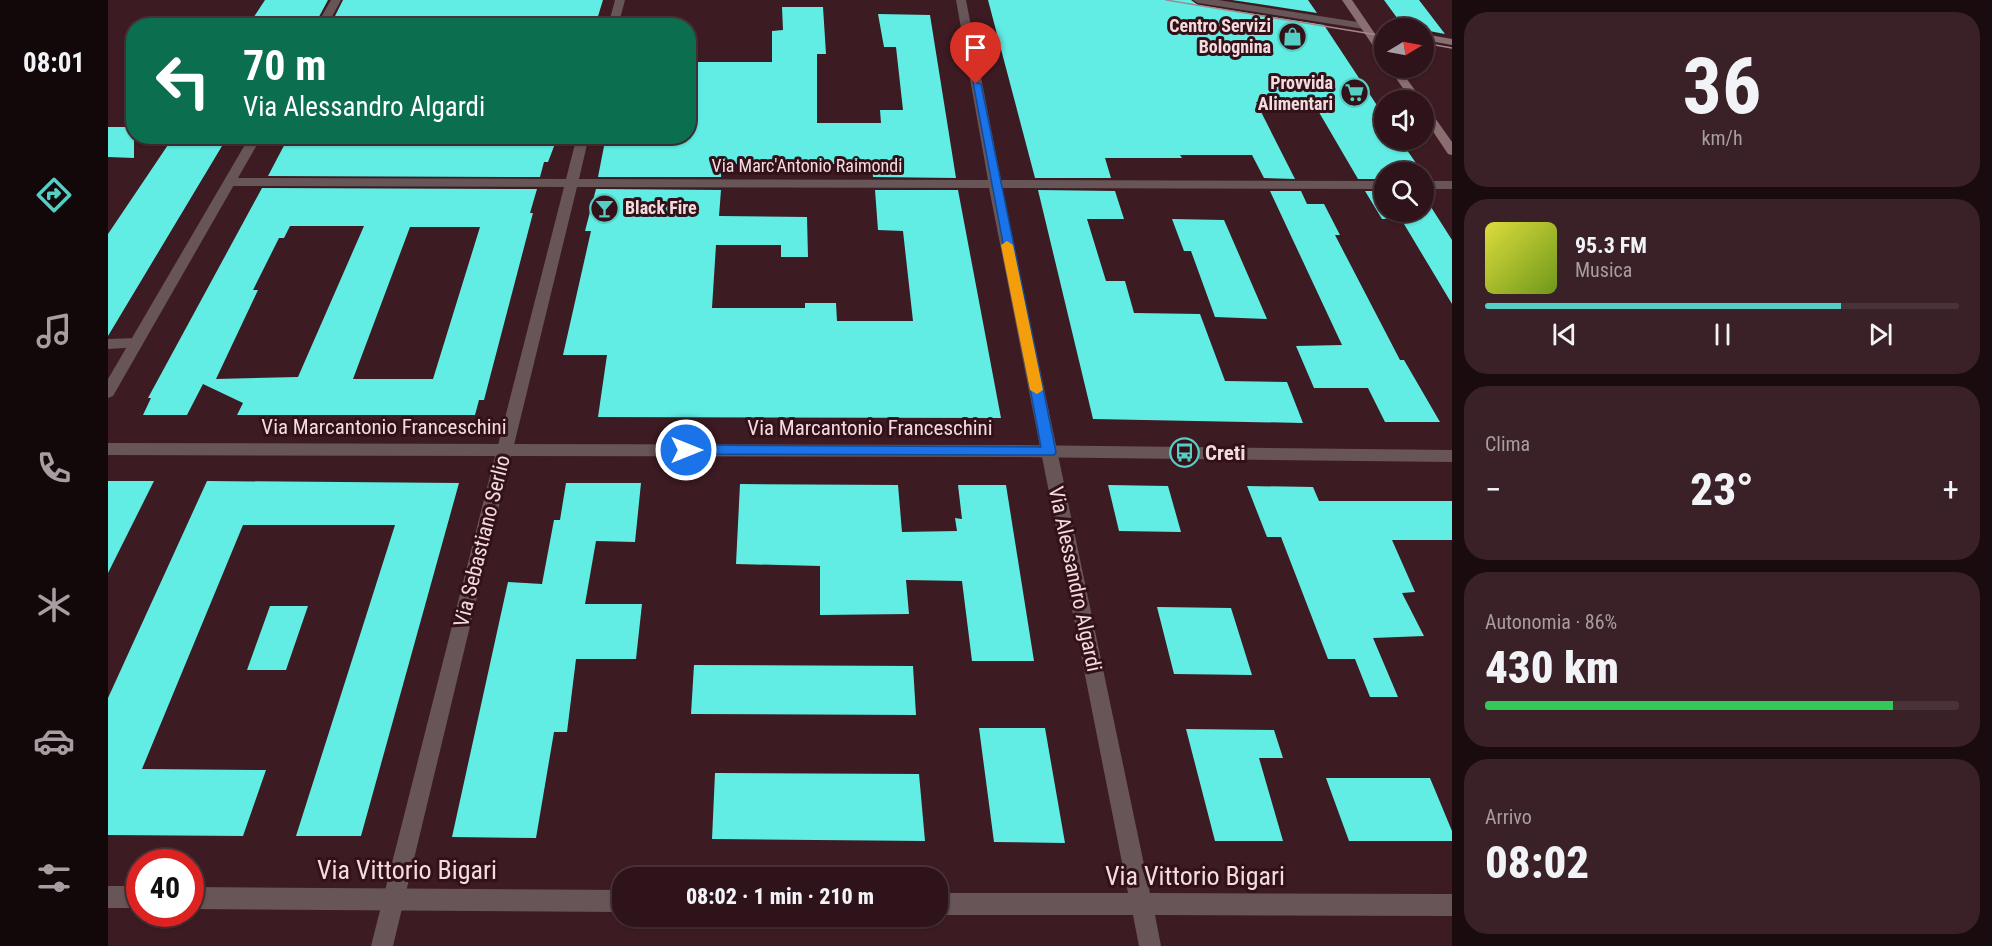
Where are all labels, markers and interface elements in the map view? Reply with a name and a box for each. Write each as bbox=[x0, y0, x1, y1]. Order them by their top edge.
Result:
place label: Centro Servizi Bolognina bbox=[1169, 15, 1271, 57]
north arrow bbox=[1374, 18, 1434, 78]
map controls bbox=[1374, 18, 1434, 222]
shop icon: Centro Servizi Bolognina bbox=[1276, 20, 1308, 52]
pin bbox=[950, 22, 1001, 84]
icon: arrive bbox=[959, 31, 992, 64]
text: 70 m bbox=[243, 41, 326, 90]
text: 36 bbox=[1683, 41, 1761, 132]
icon: left bbox=[144, 42, 222, 120]
text: 08:01 bbox=[23, 47, 85, 79]
place label: Provvida Alimentari bbox=[1258, 72, 1333, 114]
supermarket icon: Provvida Alimentari bbox=[1338, 77, 1370, 109]
button: sound bbox=[1374, 90, 1434, 150]
text: Via Alessandro Algardi bbox=[243, 91, 485, 123]
text: km/h bbox=[1701, 126, 1743, 150]
street label: Via Marc'Antonio Raimondi bbox=[712, 155, 902, 176]
button: search bbox=[1374, 162, 1434, 222]
icon: directions bbox=[33, 174, 75, 216]
bar icon: Black Fire bbox=[588, 192, 620, 224]
place label: Black Fire bbox=[625, 197, 697, 218]
text: 95.3 FM bbox=[1575, 233, 1647, 258]
text: Musica bbox=[1575, 258, 1632, 282]
icon: music bbox=[33, 310, 75, 352]
icon: previous bbox=[1548, 318, 1581, 351]
icon: pause bbox=[1706, 318, 1739, 351]
icon: next bbox=[1864, 318, 1897, 351]
street label: Via Marcantonio Franceschini bbox=[261, 415, 507, 439]
street label: Via Marcantonio Franceschini bbox=[747, 416, 993, 440]
position arrow bbox=[654, 418, 718, 482]
text: Clima bbox=[1485, 432, 1530, 456]
bus stop icon: Creti bbox=[1168, 437, 1200, 469]
place label: Creti bbox=[1205, 441, 1246, 465]
icon: phone bbox=[33, 447, 75, 489]
street label: Via Sebastiano Serlio bbox=[449, 453, 515, 629]
text: 23° bbox=[1690, 463, 1754, 516]
text: − bbox=[1485, 470, 1502, 509]
text: + bbox=[1943, 470, 1959, 509]
street label: Via Alessandro Algardi bbox=[1044, 484, 1106, 674]
icon: climate bbox=[33, 584, 75, 626]
text: Autonomia · 86% bbox=[1485, 610, 1617, 634]
text: 430 km bbox=[1485, 641, 1619, 694]
icon: car bbox=[33, 720, 75, 762]
text: Arrivo bbox=[1485, 805, 1532, 829]
text: 08:02 bbox=[1485, 836, 1589, 889]
speed limit sign: 40 bbox=[126, 849, 204, 927]
street label: Via Vittorio Bigari bbox=[317, 855, 497, 885]
icon: filters bbox=[33, 857, 75, 899]
street label: Via Vittorio Bigari bbox=[1105, 861, 1285, 891]
text: 08:02 · 1 min · 210 m bbox=[686, 884, 874, 909]

